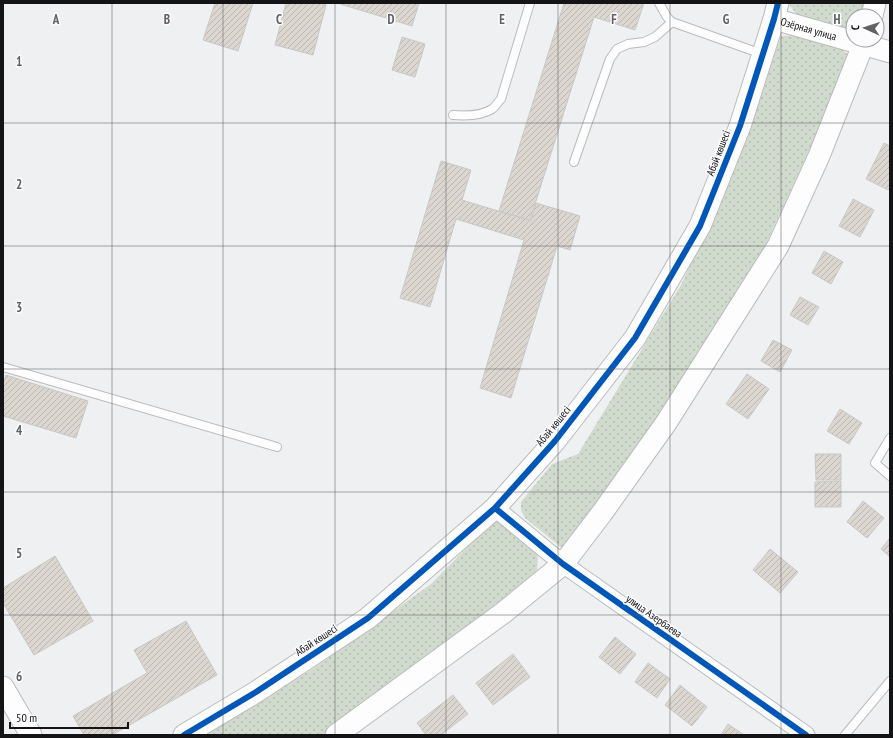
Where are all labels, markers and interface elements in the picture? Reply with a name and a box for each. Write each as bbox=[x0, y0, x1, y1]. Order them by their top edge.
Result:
north arrow bbox=[845, 8, 885, 48]
text: A bbox=[52, 11, 60, 28]
text: B bbox=[164, 11, 170, 28]
text: C bbox=[276, 11, 282, 28]
text: D bbox=[388, 11, 395, 28]
text: E bbox=[499, 11, 505, 28]
text: F bbox=[611, 11, 617, 28]
text: G bbox=[723, 11, 730, 28]
text: H bbox=[834, 11, 841, 28]
street label: Озёрная улица bbox=[779, 14, 838, 43]
text: С bbox=[848, 25, 862, 30]
text: 1 bbox=[16, 53, 22, 70]
street label: Абай көшесі bbox=[703, 128, 733, 178]
text: 2 bbox=[16, 176, 22, 193]
text: 3 bbox=[16, 299, 22, 316]
street label: Абай көшесі bbox=[533, 403, 573, 449]
text: 4 bbox=[16, 422, 23, 439]
text: 5 bbox=[16, 545, 22, 562]
street label: улица Азербаева bbox=[623, 591, 685, 641]
street label: Абай көшесі bbox=[292, 621, 340, 659]
text: 6 bbox=[16, 668, 22, 685]
scale bar bbox=[10, 704, 128, 730]
text: 50 m bbox=[16, 710, 37, 725]

